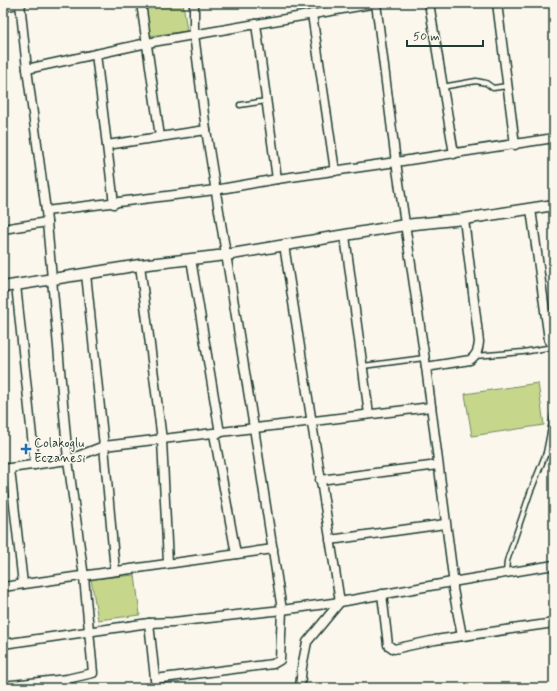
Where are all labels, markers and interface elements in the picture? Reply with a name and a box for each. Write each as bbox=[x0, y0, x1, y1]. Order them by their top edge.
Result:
scale bar bbox=[407, 22, 483, 48]
text: 50 m bbox=[413, 29, 440, 45]
place label: Colakoglu Eczanesi bbox=[34, 435, 86, 467]
marker: Colakoglu Eczanesi bbox=[21, 444, 31, 454]

